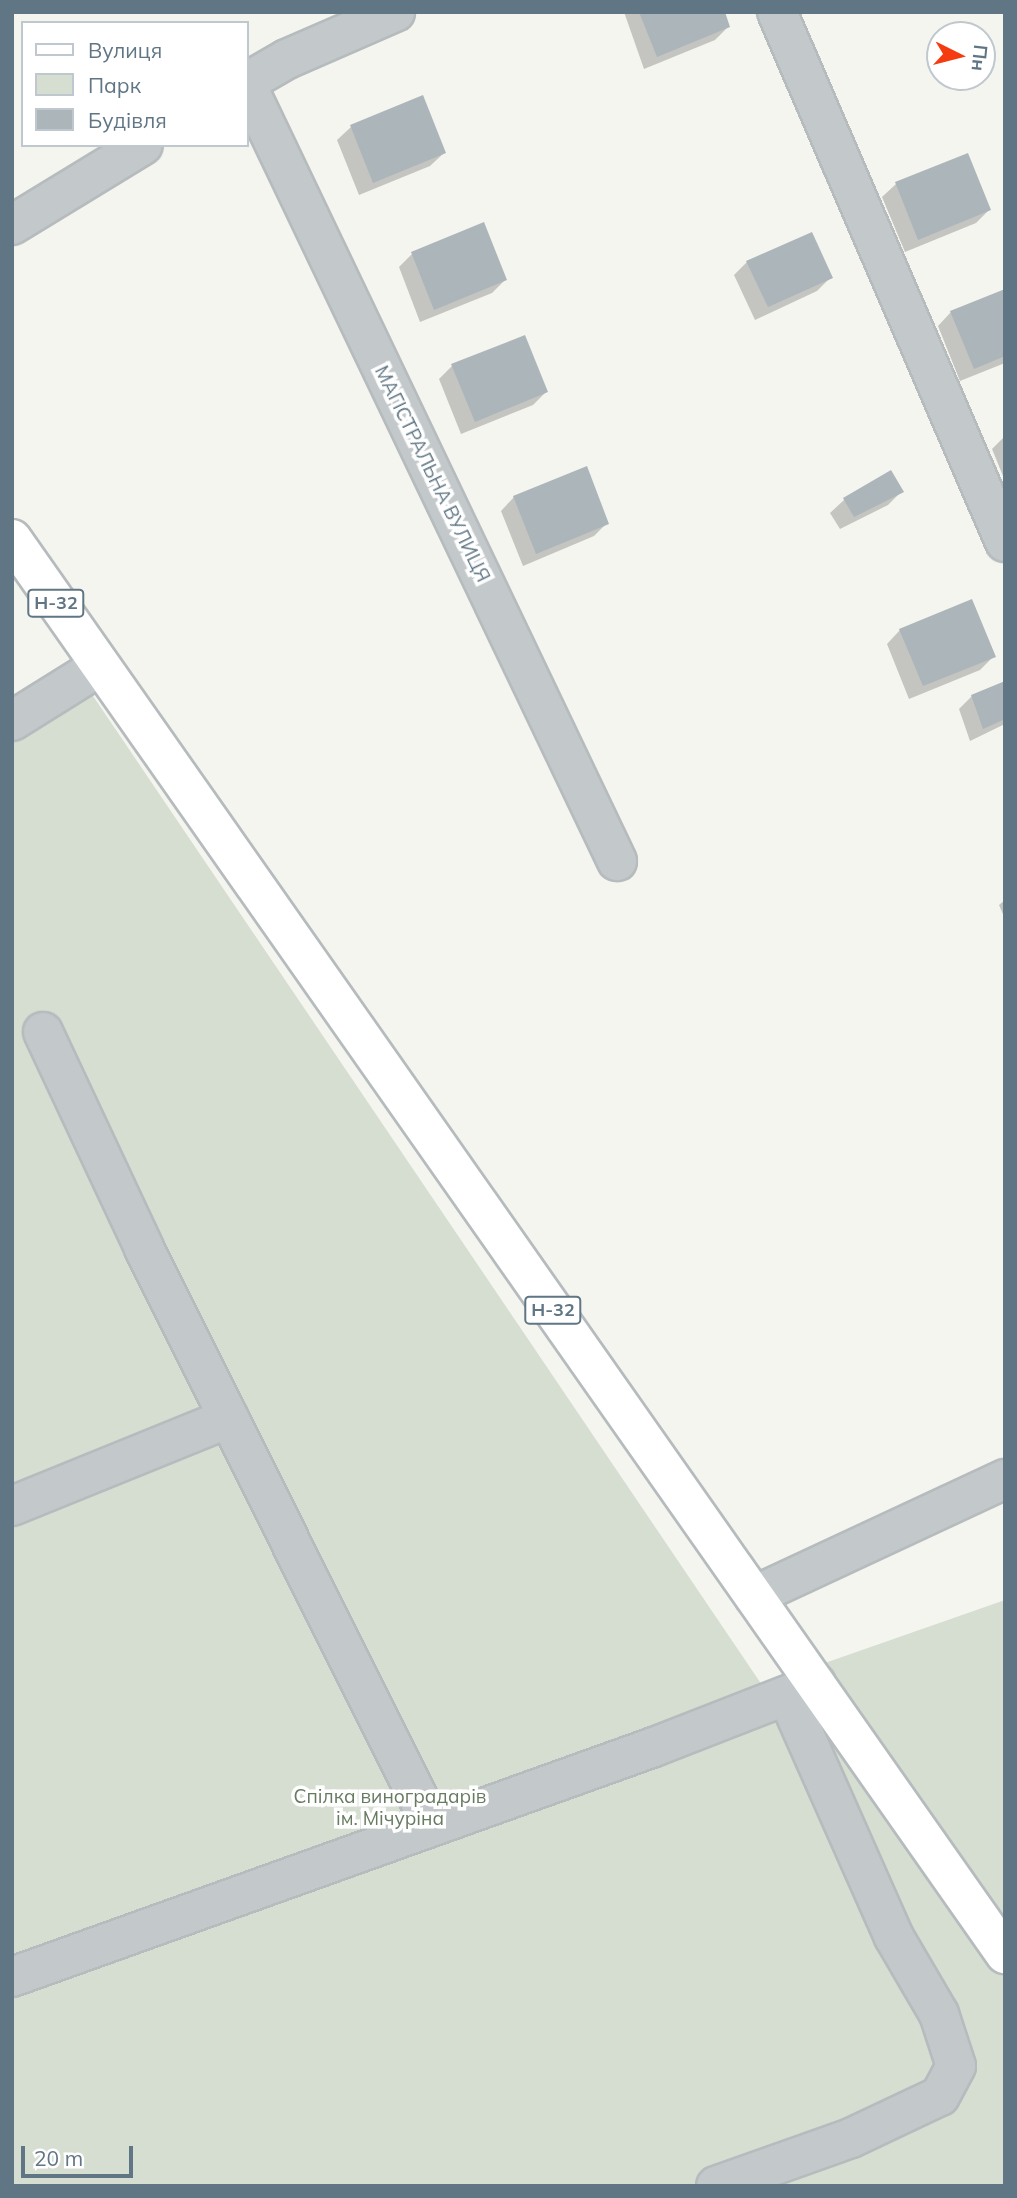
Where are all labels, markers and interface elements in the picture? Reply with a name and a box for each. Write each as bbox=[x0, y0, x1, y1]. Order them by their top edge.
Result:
legend bbox=[21, 21, 248, 147]
north arrow bbox=[926, 21, 996, 91]
text: Вулиця bbox=[88, 37, 162, 63]
text: Пн bbox=[967, 44, 993, 72]
text: Парк bbox=[88, 72, 141, 98]
text: Будівля bbox=[88, 107, 167, 133]
street label: МАГІСТРАЛЬНА ВУЛИЦЯ bbox=[370, 362, 494, 586]
road number: Н-32 bbox=[26, 588, 86, 618]
road number: Н-32 bbox=[523, 1296, 583, 1324]
park label: Спілка виноградарів ім. Мічуріна bbox=[294, 1786, 486, 1830]
scale bar bbox=[24, 2132, 136, 2176]
text: 20 m bbox=[34, 2145, 83, 2171]

